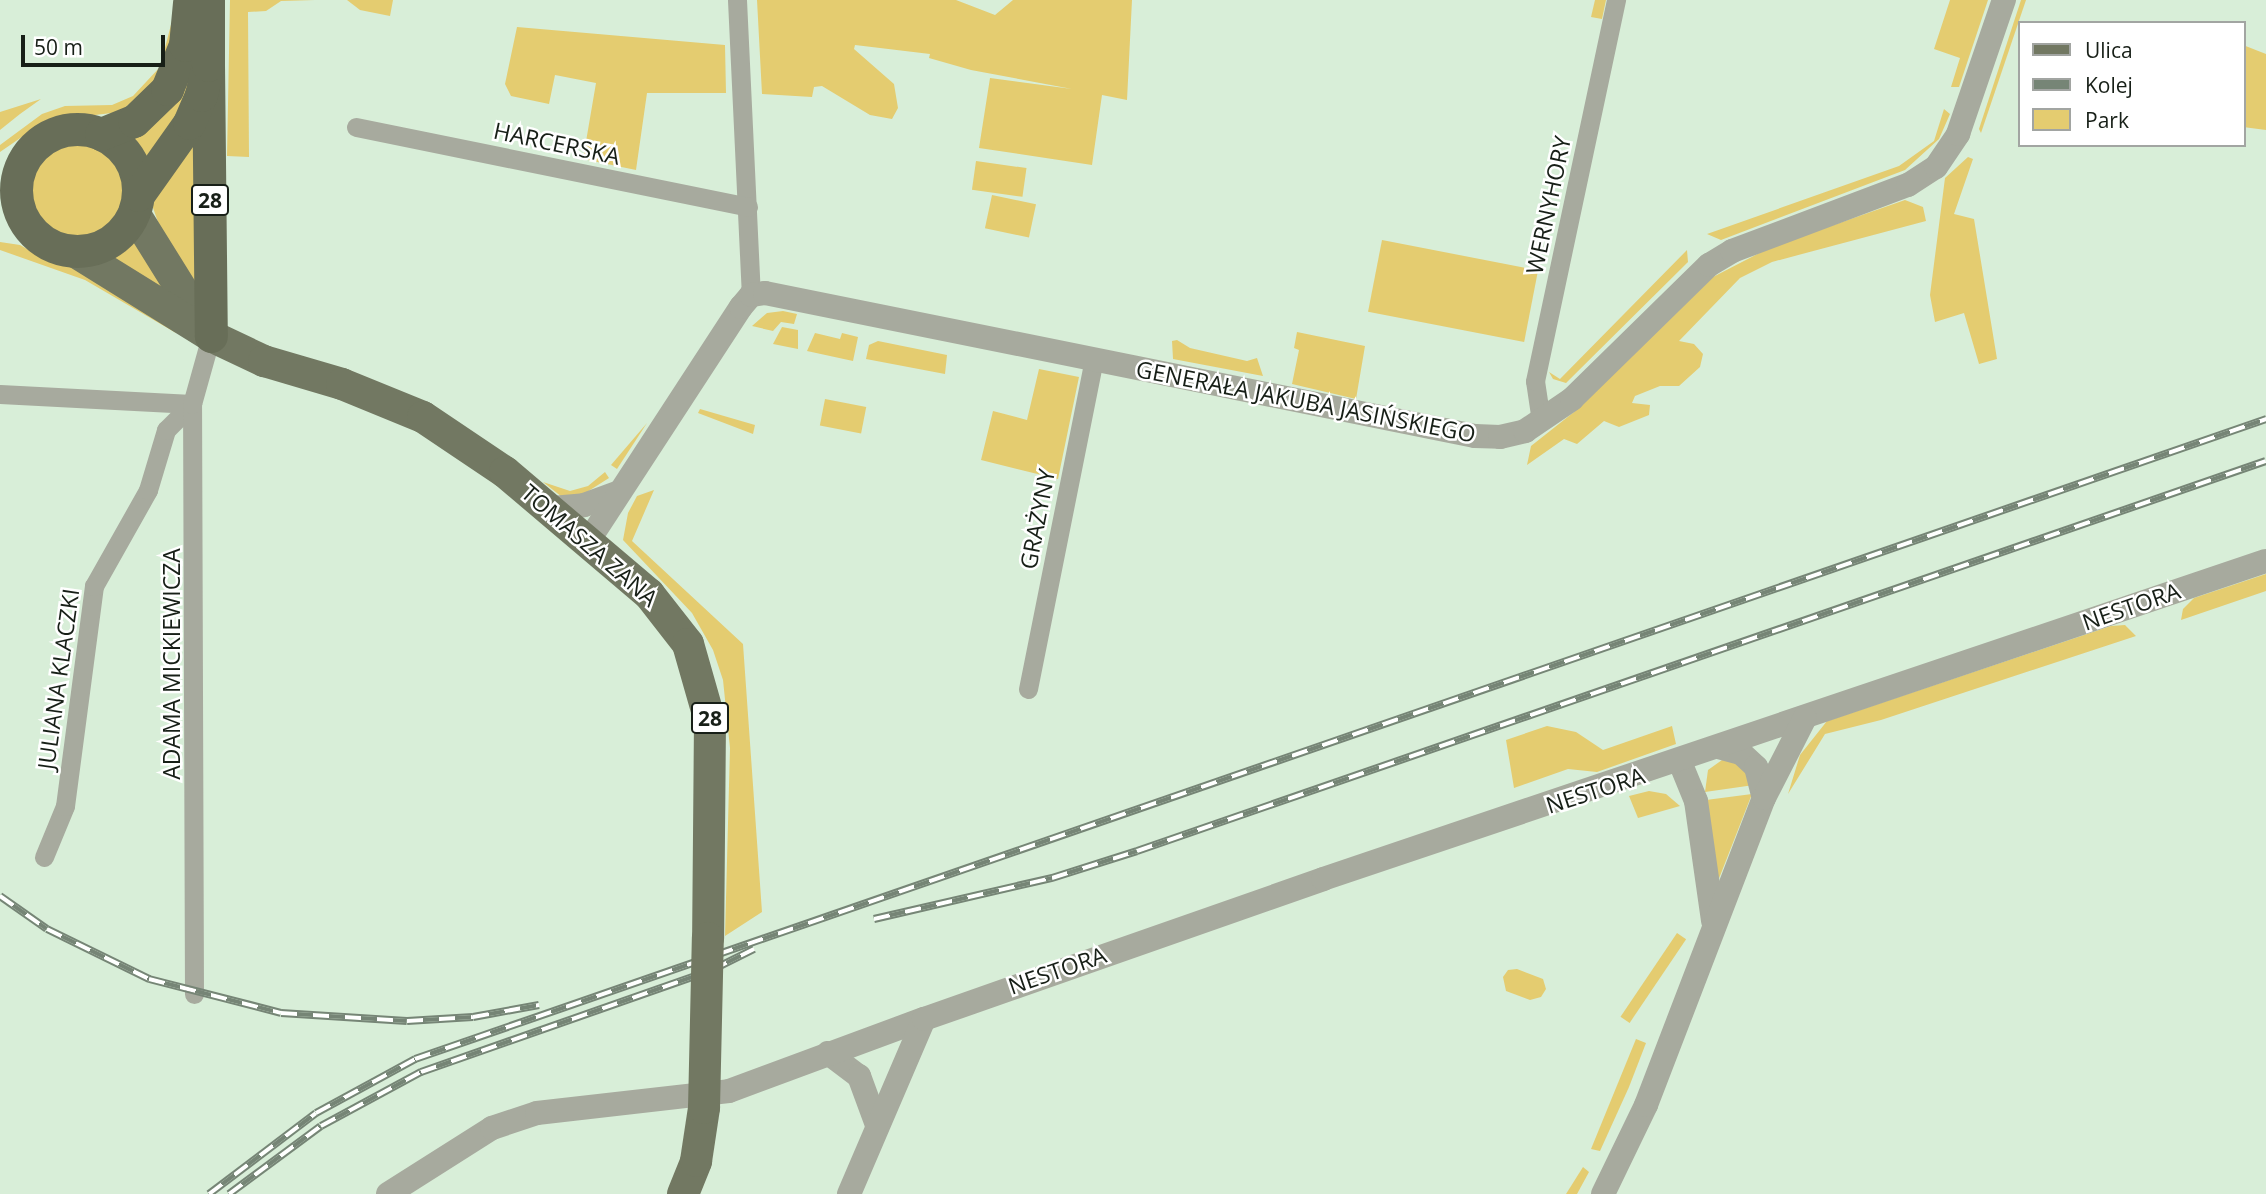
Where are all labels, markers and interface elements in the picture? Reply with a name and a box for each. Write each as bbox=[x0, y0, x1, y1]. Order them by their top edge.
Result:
scale bar bbox=[24, 21, 168, 65]
legend bbox=[2018, 21, 2245, 147]
text: 50 m bbox=[34, 33, 83, 61]
text: Ulica bbox=[2085, 36, 2133, 64]
text: Kolej bbox=[2085, 71, 2133, 99]
text: Park bbox=[2085, 106, 2129, 134]
street label: HARCERSKA bbox=[491, 116, 623, 170]
street label: WERNYHORY bbox=[1520, 134, 1576, 276]
road number: 28 bbox=[191, 182, 229, 218]
street label: GENERAŁA JAKUBA JASIŃSKIEGO bbox=[1134, 355, 1478, 447]
street label: GRAŻYNY bbox=[1014, 466, 1060, 572]
street label: TOMASZA ZANA bbox=[516, 478, 664, 612]
street label: ADAMA MICKIEWICZA bbox=[157, 548, 185, 780]
street label: NESTORA bbox=[2078, 576, 2184, 636]
street label: JULIANA KLACZKI bbox=[32, 587, 84, 771]
road number: 28 bbox=[691, 700, 729, 736]
street label: NESTORA bbox=[1542, 761, 1648, 819]
street label: NESTORA bbox=[1004, 940, 1110, 1000]

